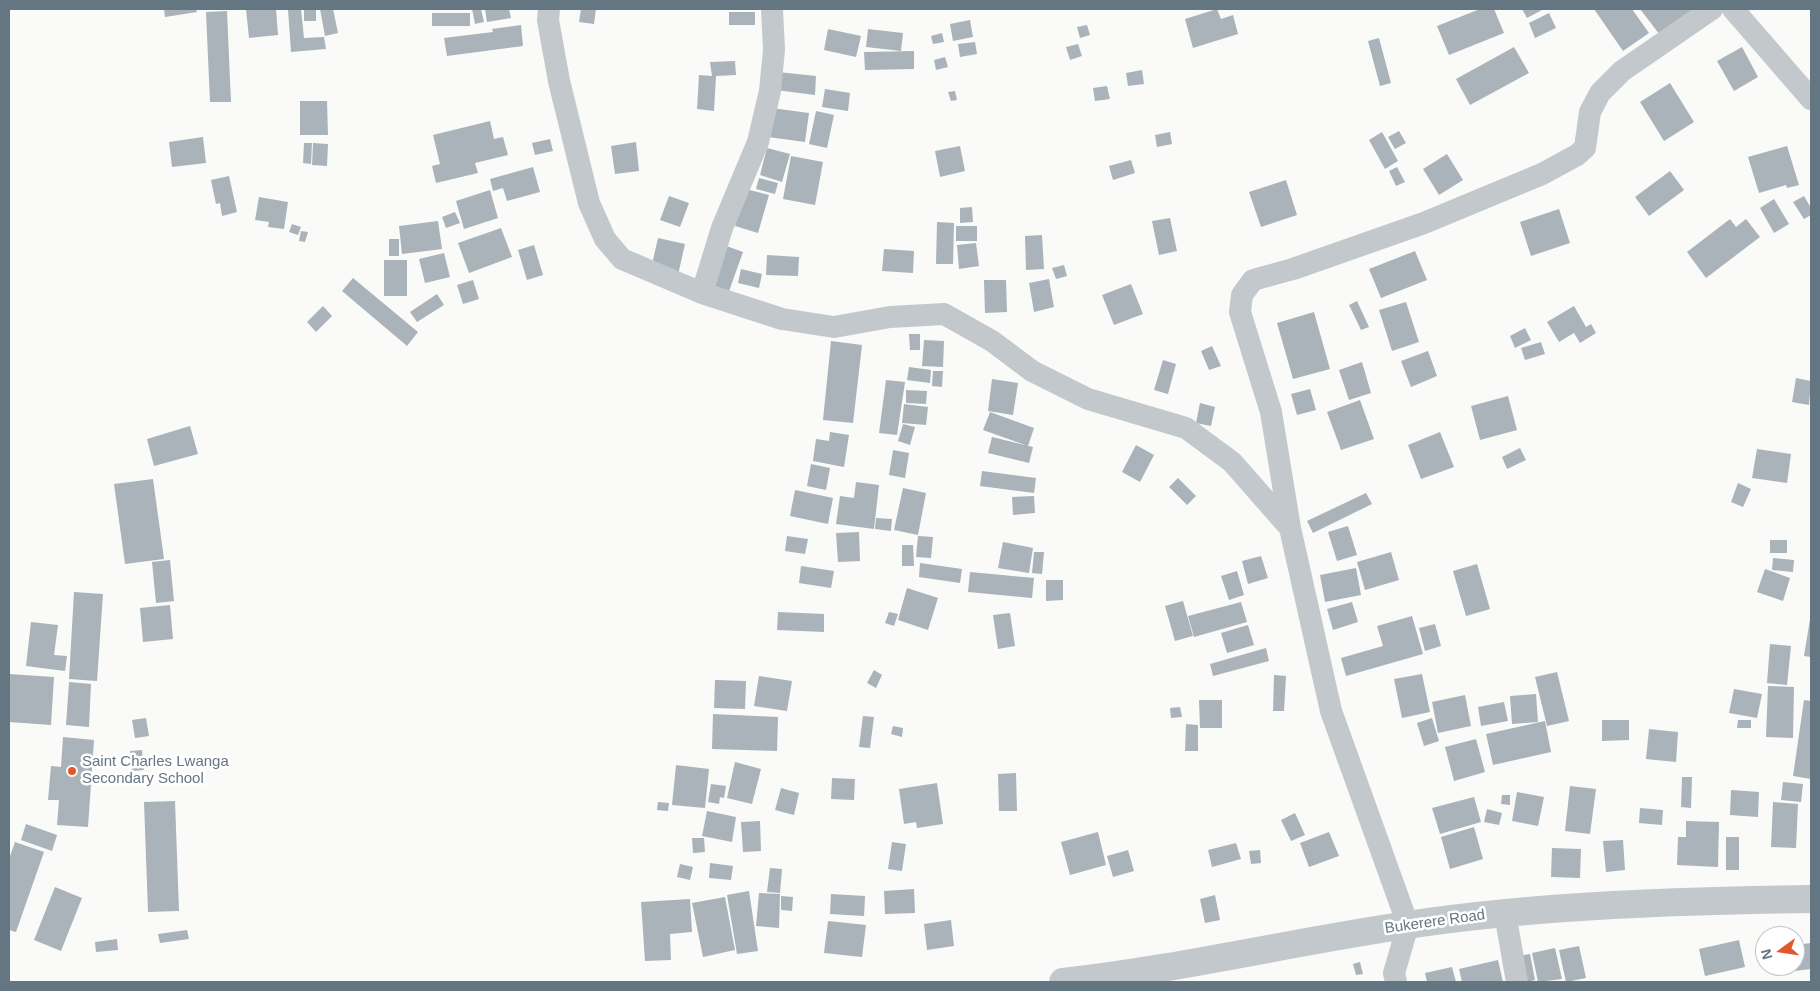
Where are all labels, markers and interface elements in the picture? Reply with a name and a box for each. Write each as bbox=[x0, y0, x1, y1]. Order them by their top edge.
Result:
place label: Saint Charles Lwanga Secondary School bbox=[82, 753, 229, 788]
marker: Saint Charles Lwanga Secondary School bbox=[66, 765, 78, 777]
street label: Bukerere Road bbox=[1384, 906, 1486, 938]
north arrow bbox=[1755, 926, 1805, 976]
text: N bbox=[1757, 948, 1775, 961]

